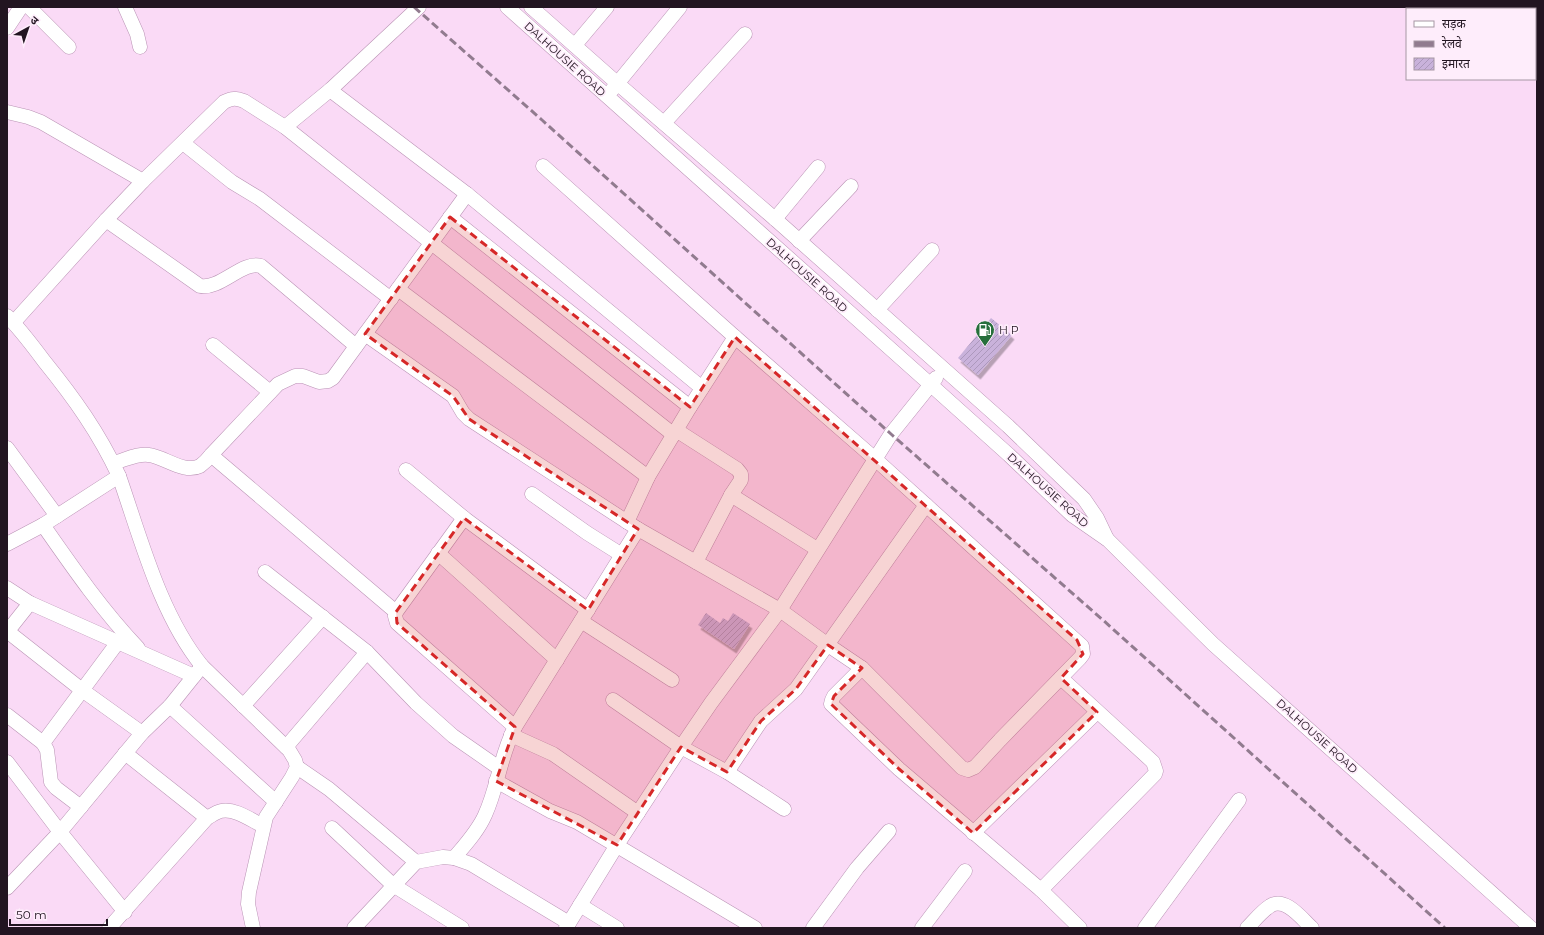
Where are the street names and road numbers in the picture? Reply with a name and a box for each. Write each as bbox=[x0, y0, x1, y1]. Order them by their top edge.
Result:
street label: DALHOUSIE ROAD bbox=[521, 19, 609, 99]
street label: DALHOUSIE ROAD bbox=[763, 235, 851, 315]
street label: DALHOUSIE ROAD bbox=[1004, 450, 1092, 530]
street label: DALHOUSIE ROAD bbox=[1273, 696, 1361, 776]

